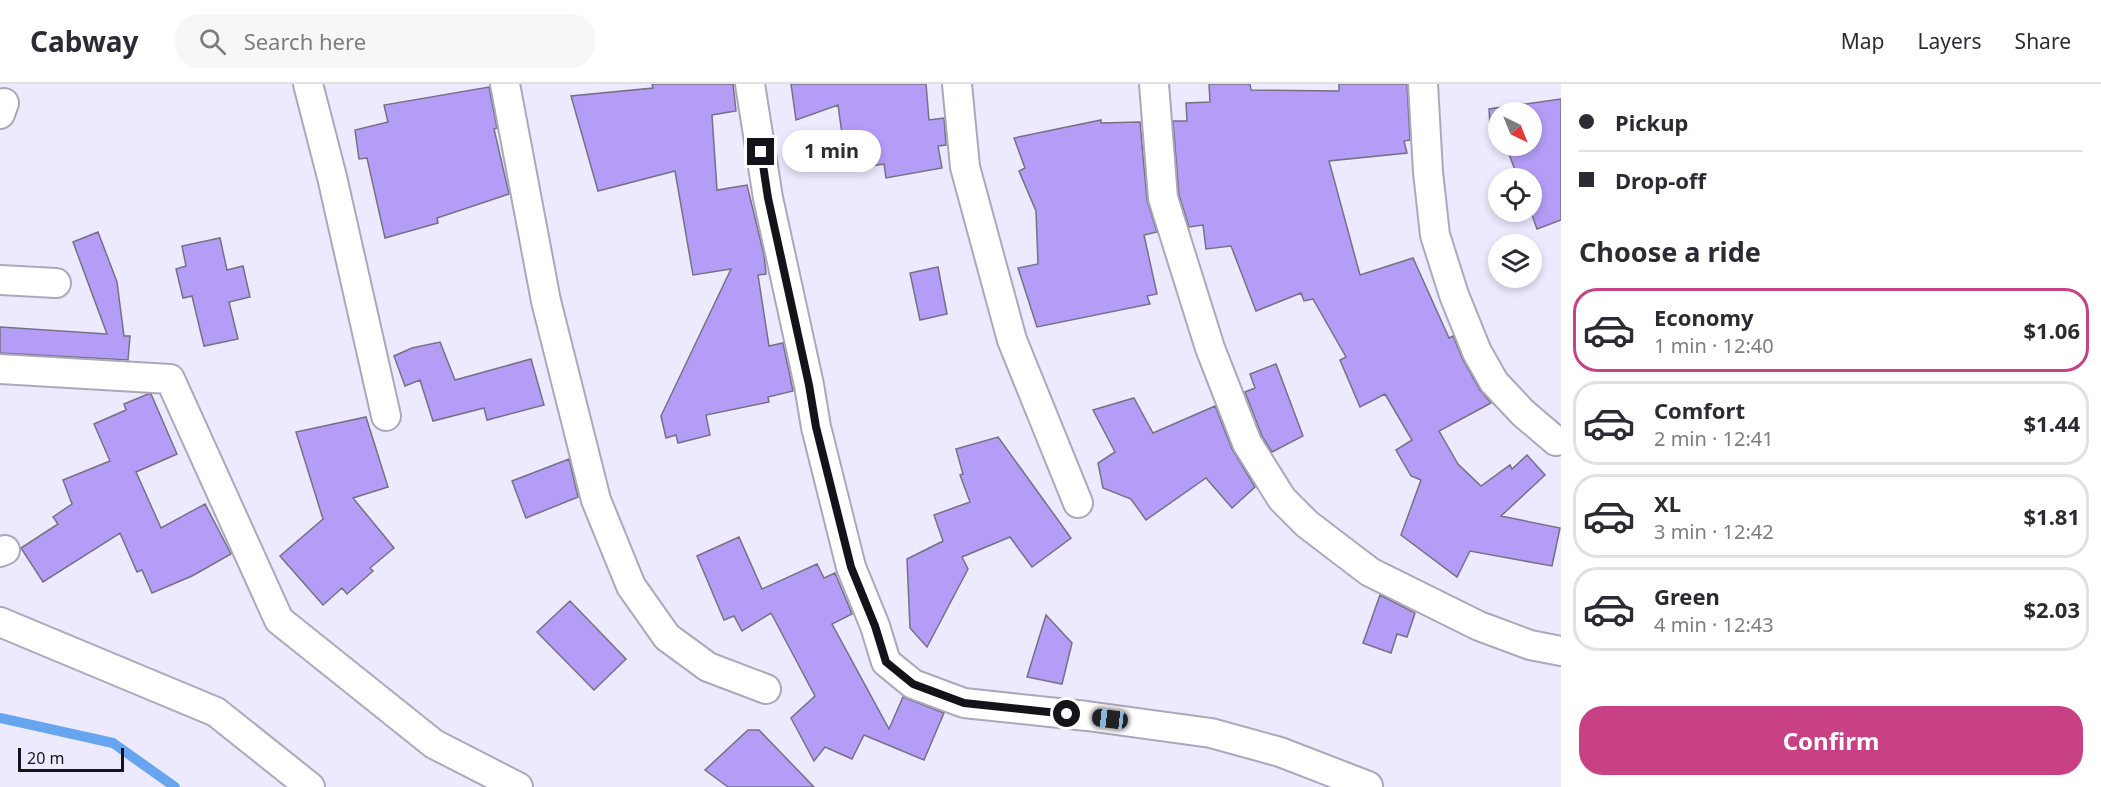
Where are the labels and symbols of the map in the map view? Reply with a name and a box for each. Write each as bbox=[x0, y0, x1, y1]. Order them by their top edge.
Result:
north arrow bbox=[1488, 102, 1542, 156]
callout: 1 min bbox=[782, 131, 881, 173]
route end bbox=[747, 138, 774, 165]
route start bbox=[1053, 700, 1080, 727]
car bbox=[1091, 708, 1129, 730]
scale bar bbox=[18, 745, 124, 772]

